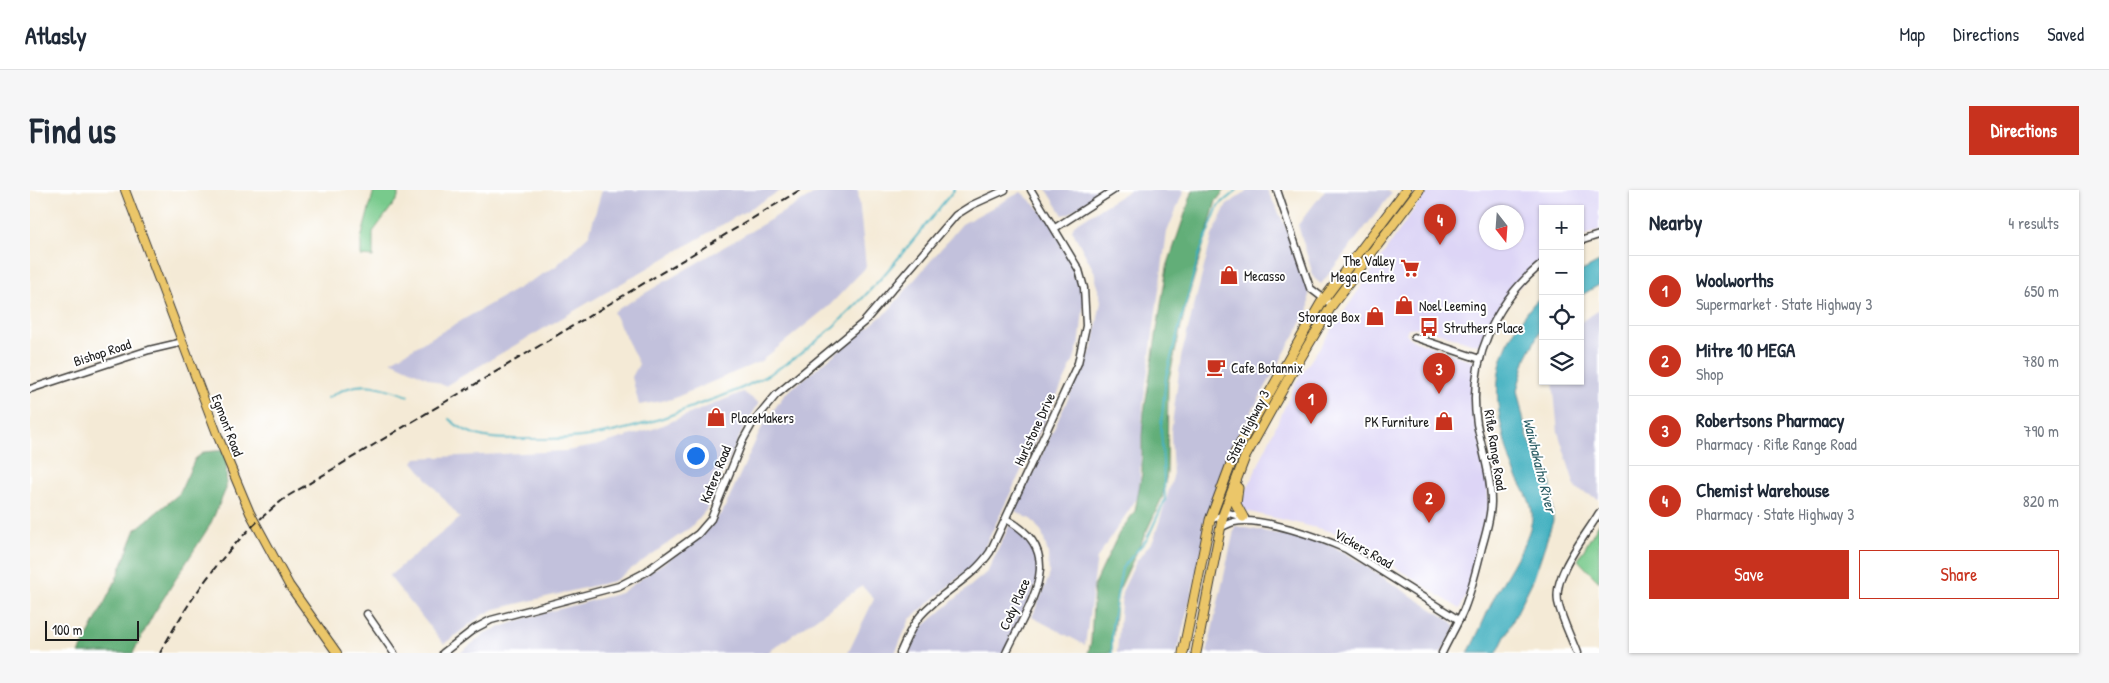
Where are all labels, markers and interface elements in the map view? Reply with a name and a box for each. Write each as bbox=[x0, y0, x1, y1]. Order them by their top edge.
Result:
text: Atlasly bbox=[25, 19, 87, 51]
text: Map bbox=[1900, 22, 1925, 47]
text: Directions bbox=[1953, 22, 2019, 47]
text: Saved bbox=[2047, 22, 2084, 47]
button: Directions bbox=[1969, 106, 2079, 155]
text: Find us bbox=[30, 107, 116, 154]
pin: 4 bbox=[1424, 204, 1456, 245]
north arrow bbox=[1479, 205, 1524, 250]
map controls bbox=[1539, 205, 1584, 385]
button: + bbox=[1539, 205, 1584, 250]
text: Nearby bbox=[1649, 208, 1702, 237]
text: 4 results bbox=[2008, 212, 2059, 234]
button: − bbox=[1539, 250, 1584, 295]
place label: The Valley Mega Centre bbox=[1331, 251, 1395, 287]
supermarket icon: The Valley Mega Centre bbox=[1399, 257, 1421, 279]
shop icon: Mecasso bbox=[1218, 264, 1240, 286]
place label: Mecasso bbox=[1244, 266, 1286, 285]
text: Woolworths bbox=[1696, 267, 1774, 293]
text: 1 bbox=[1662, 280, 1668, 302]
text: 650 m bbox=[2024, 280, 2059, 302]
text: Supermarket · State Highway 3 bbox=[1696, 293, 1872, 315]
shop icon: Noel Leeming bbox=[1393, 294, 1415, 316]
button: locate bbox=[1539, 295, 1584, 340]
place label: Noel Leeming bbox=[1419, 296, 1486, 316]
shop icon: Storage Box bbox=[1364, 305, 1386, 327]
place label: Storage Box bbox=[1298, 307, 1360, 327]
bus stop icon: Struthers Place bbox=[1418, 316, 1440, 338]
place label: Struthers Place bbox=[1444, 318, 1524, 337]
street label: Bishop Road bbox=[71, 334, 134, 371]
text: Mitre 10 MEGA bbox=[1696, 337, 1795, 363]
button: layers bbox=[1539, 340, 1584, 385]
text: 2 bbox=[1661, 350, 1669, 372]
text: 780 m bbox=[2022, 350, 2059, 372]
pin: 3 bbox=[1423, 353, 1455, 394]
cafe icon: Cafe Botannix bbox=[1205, 356, 1227, 378]
place label: Cafe Botannix bbox=[1231, 358, 1303, 377]
text: Shop bbox=[1696, 363, 1723, 385]
pin: 1 bbox=[1295, 383, 1327, 424]
street label: State Highway 3 bbox=[1220, 386, 1274, 466]
street label: Hurlstone Drive bbox=[1009, 389, 1059, 469]
street label: Egmont Road bbox=[207, 391, 249, 460]
shop icon: PlaceMakers bbox=[705, 406, 727, 428]
text: Robertsons Pharmacy bbox=[1696, 407, 1844, 433]
place label: PlaceMakers bbox=[731, 408, 794, 427]
street label: Rifle Range Road bbox=[1479, 408, 1512, 492]
shop icon: PK Furniture bbox=[1433, 410, 1455, 432]
place label: PK Furniture bbox=[1365, 412, 1429, 431]
water label: Waiwhakaiho River bbox=[1518, 416, 1562, 517]
text: 3 bbox=[1661, 420, 1669, 442]
text: 790 m bbox=[2023, 420, 2059, 442]
text: Pharmacy · Rifle Range Road bbox=[1696, 433, 1857, 455]
street label: Katere Road bbox=[695, 442, 735, 506]
your location bbox=[683, 443, 709, 469]
text: Chemist Warehouse bbox=[1696, 477, 1830, 503]
pin: 2 bbox=[1413, 482, 1445, 523]
text: 4 bbox=[1662, 490, 1668, 512]
text: 820 m bbox=[2023, 490, 2059, 512]
text: Pharmacy · State Highway 3 bbox=[1696, 503, 1854, 525]
street label: Vickers Road bbox=[1331, 524, 1397, 573]
button: Save bbox=[1649, 550, 1849, 599]
button: Share bbox=[1859, 550, 2059, 599]
street label: Cody Place bbox=[994, 575, 1035, 633]
scale bar bbox=[45, 618, 139, 641]
text: 100 m bbox=[52, 620, 82, 639]

